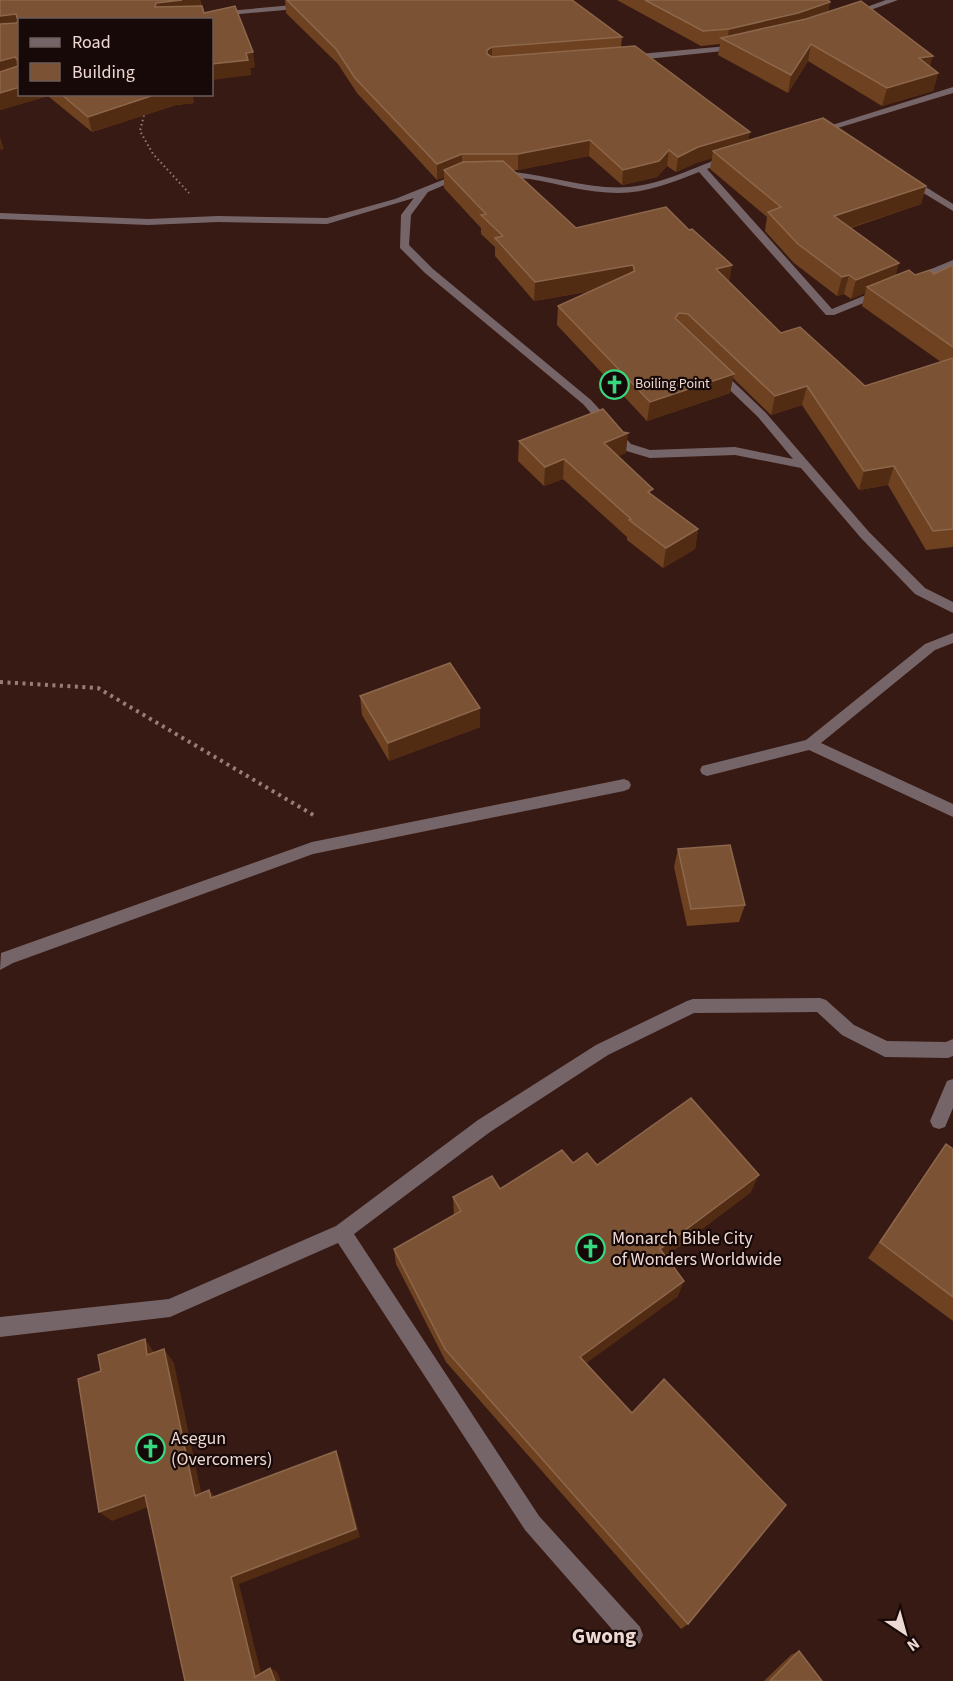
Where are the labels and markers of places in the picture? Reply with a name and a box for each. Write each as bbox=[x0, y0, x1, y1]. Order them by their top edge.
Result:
church icon: Boiling Point bbox=[598, 368, 630, 400]
place label: Boiling Point bbox=[635, 374, 710, 394]
place label: Monarch Bible City of Wonders Worldwide bbox=[612, 1226, 782, 1272]
church icon: Monarch Bible City of Wonders Worldwide bbox=[575, 1232, 607, 1264]
place label: Asegun (Overcomers) bbox=[171, 1426, 272, 1472]
church icon: Asegun (Overcomers) bbox=[134, 1432, 166, 1464]

